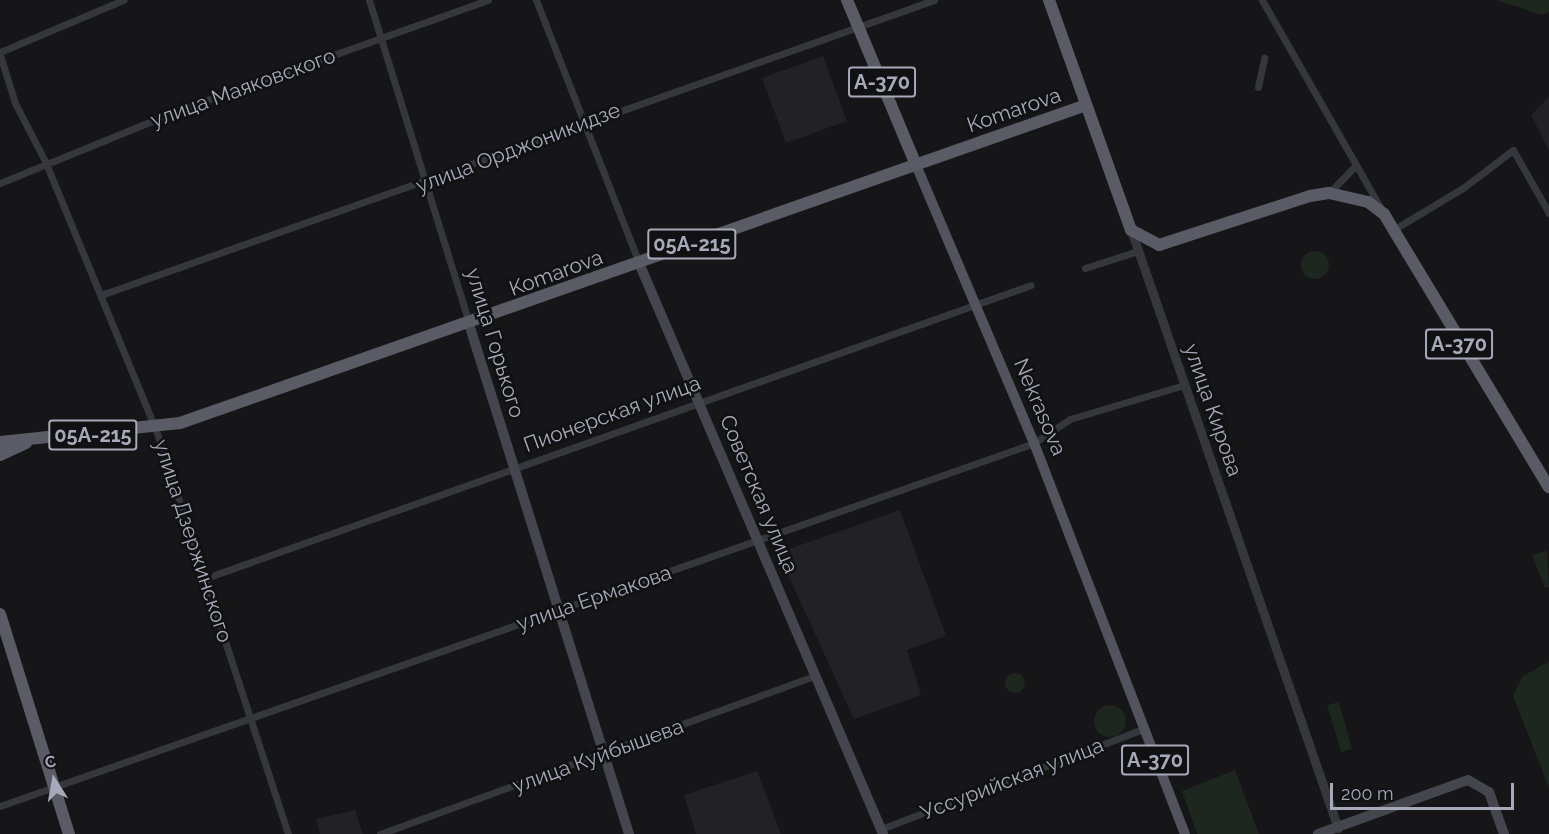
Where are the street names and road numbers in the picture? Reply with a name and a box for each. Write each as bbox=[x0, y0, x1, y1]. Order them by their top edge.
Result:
street label: улица Маяковского bbox=[147, 43, 339, 133]
road number: А-370 bbox=[848, 65, 916, 99]
street label: Komarova bbox=[964, 82, 1064, 138]
street label: улица Орджоникидзе bbox=[412, 97, 624, 199]
road number: 05А-215 bbox=[647, 227, 737, 261]
street label: Komarova bbox=[506, 244, 606, 302]
street label: улица Горького bbox=[460, 265, 530, 421]
road number: А-370 bbox=[1424, 327, 1494, 361]
street label: улица Кирова bbox=[1179, 340, 1247, 480]
street label: Nekrasova bbox=[1008, 355, 1072, 459]
street label: Пионерская улица bbox=[520, 370, 704, 458]
street label: Советская улица bbox=[714, 411, 804, 577]
road number: 05А-215 bbox=[48, 418, 138, 452]
street label: улица Дзержинского bbox=[148, 436, 238, 646]
street label: улица Ермакова bbox=[513, 560, 675, 636]
street label: улица Куйбышева bbox=[509, 713, 687, 799]
street label: Уссурийская улица bbox=[917, 732, 1107, 826]
road number: А-370 bbox=[1120, 743, 1190, 777]

